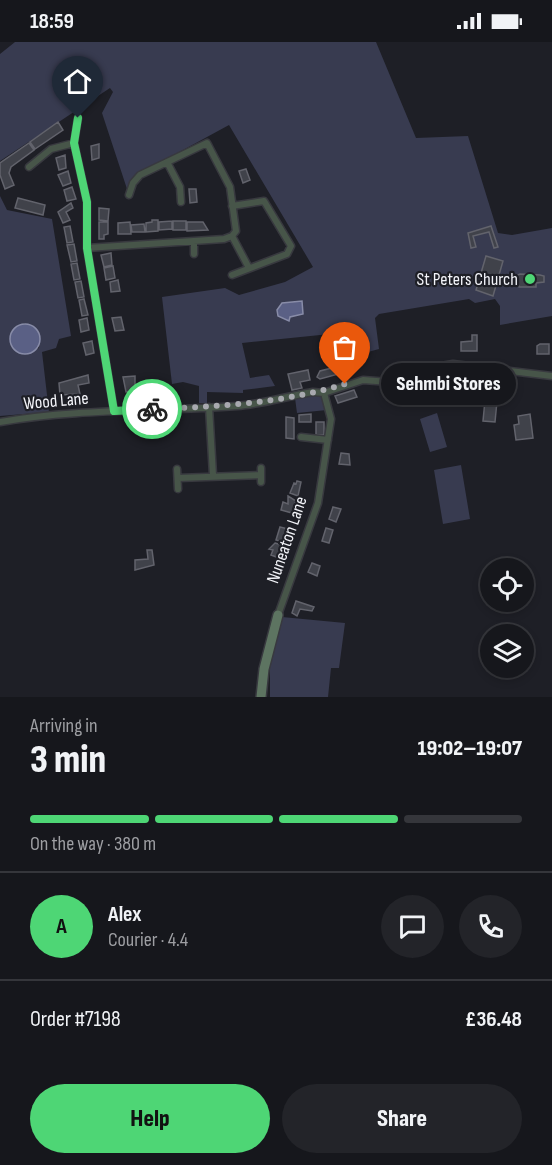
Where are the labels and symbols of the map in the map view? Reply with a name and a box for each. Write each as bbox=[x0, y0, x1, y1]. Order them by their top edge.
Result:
pin bbox=[52, 56, 103, 118]
place label: St Peters Church bbox=[417, 269, 518, 290]
marker: St Peters Church bbox=[523, 272, 537, 286]
pin bbox=[319, 322, 370, 384]
callout: Sehmbi Stores bbox=[381, 363, 516, 405]
courier bbox=[122, 379, 182, 439]
street label: Wood Lane bbox=[23, 388, 89, 414]
street label: Nuneaton Lane bbox=[262, 494, 312, 586]

